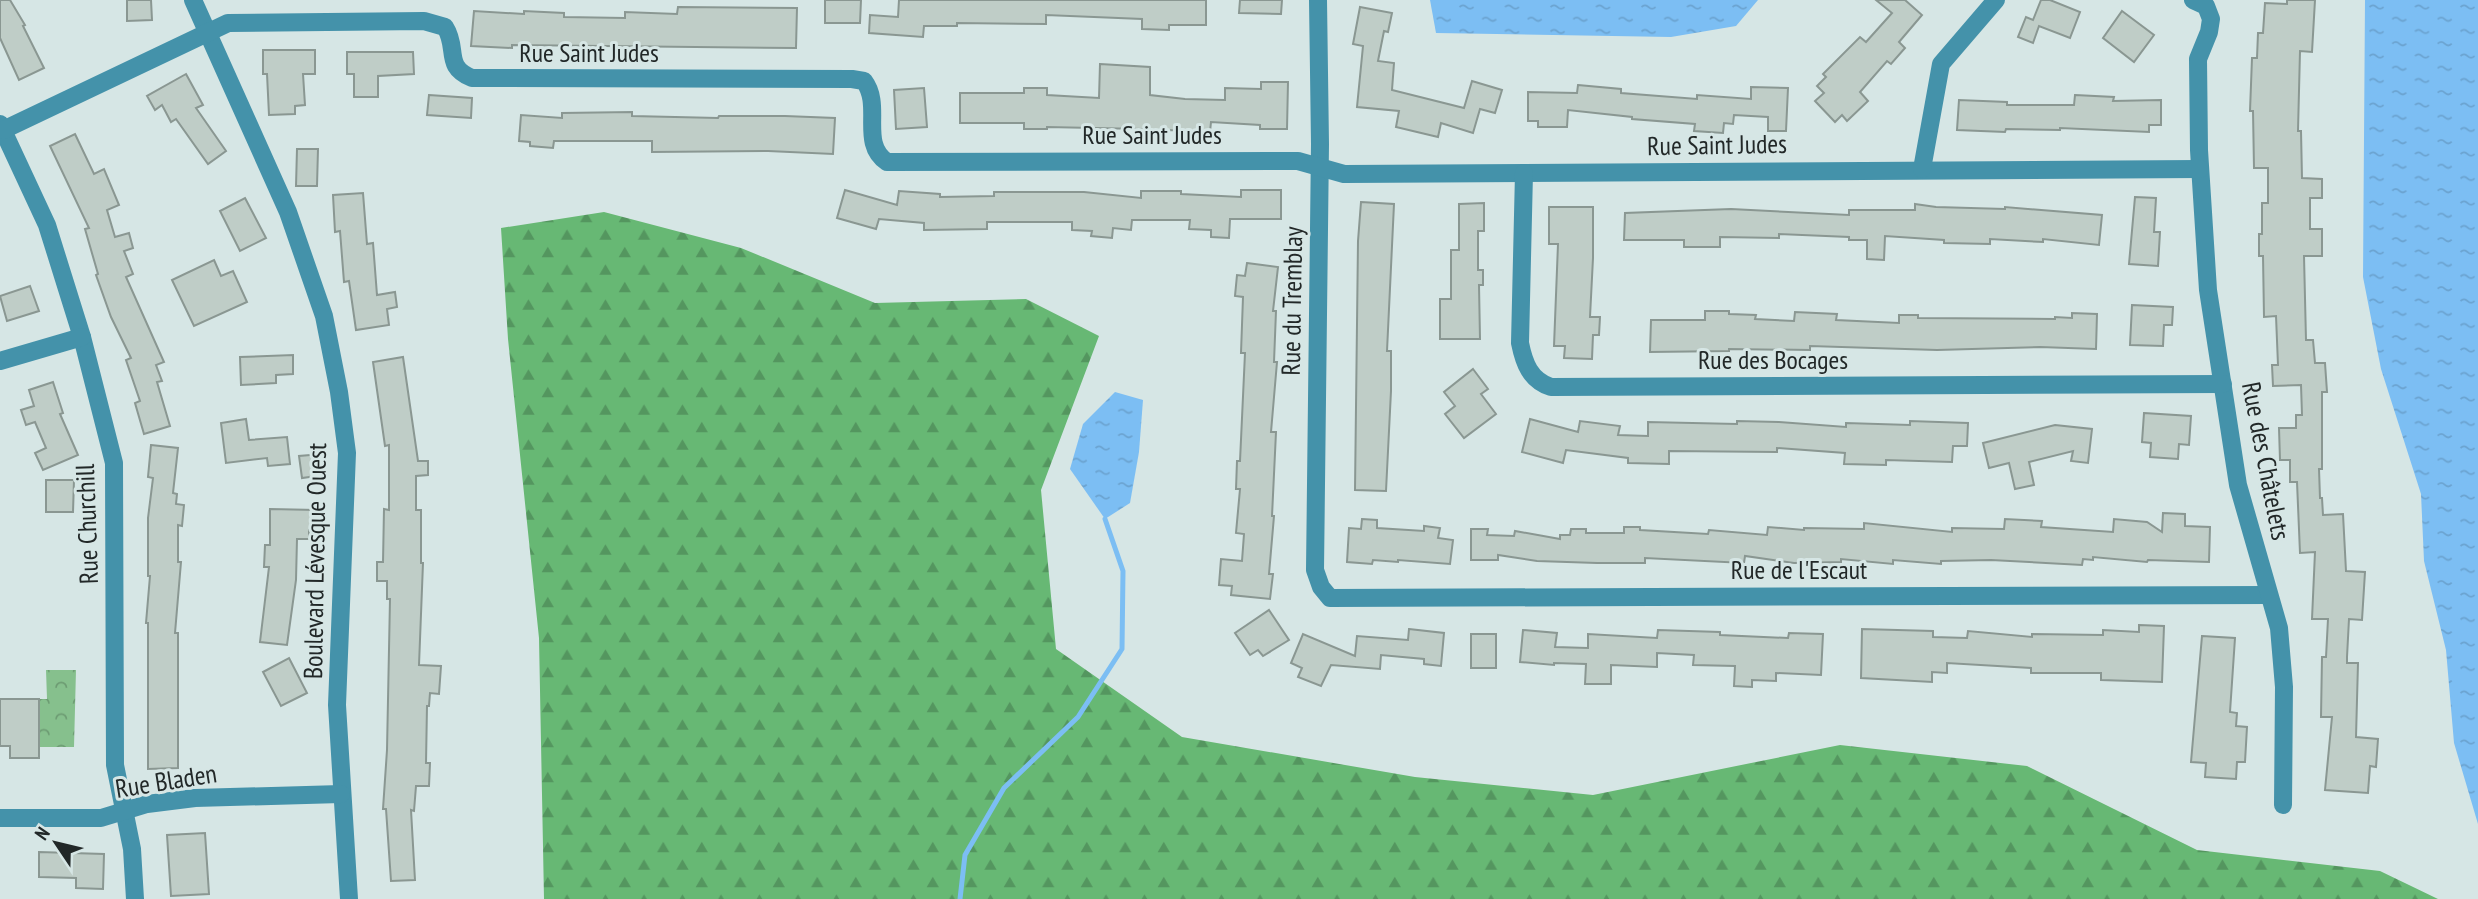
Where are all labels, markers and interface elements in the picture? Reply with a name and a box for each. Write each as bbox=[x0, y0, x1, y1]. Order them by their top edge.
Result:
street label: Rue Saint Judes bbox=[519, 36, 659, 69]
street label: Rue Saint Judes bbox=[1082, 118, 1222, 151]
street label: Rue Saint Judes bbox=[1647, 127, 1787, 162]
street label: Rue du Tremblay bbox=[1274, 226, 1309, 376]
street label: Rue des Bocages bbox=[1698, 343, 1848, 376]
street label: Rue des Châtelets bbox=[2235, 379, 2298, 543]
street label: Boulevard Lévesque Ouest bbox=[296, 443, 333, 679]
street label: Rue Churchill bbox=[68, 463, 105, 585]
street label: Rue de l'Escaut bbox=[1731, 553, 1867, 586]
street label: Rue Bladen bbox=[113, 756, 219, 805]
north arrow bbox=[21, 808, 91, 878]
text: N bbox=[29, 822, 55, 844]

